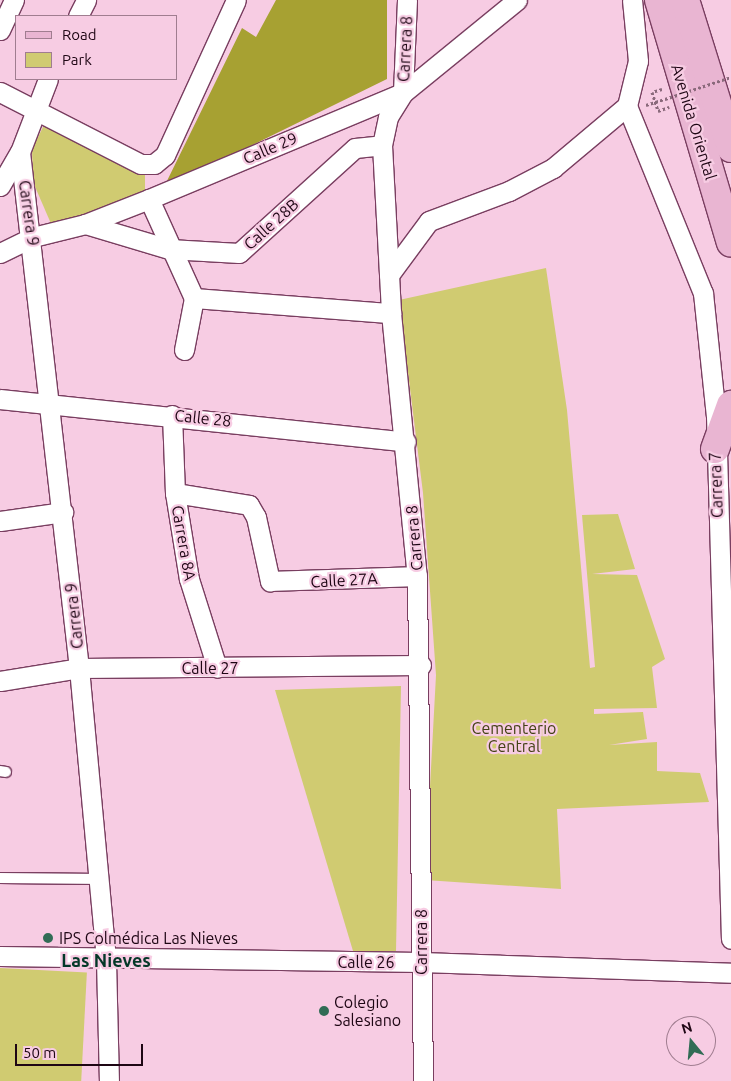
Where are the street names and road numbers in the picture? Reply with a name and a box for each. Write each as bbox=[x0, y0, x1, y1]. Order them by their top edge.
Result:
street label: Carrera 8 bbox=[394, 16, 416, 82]
street label: Avenida Oriental bbox=[667, 62, 721, 182]
street label: Calle 29 bbox=[240, 128, 300, 168]
street label: Carrera 9 bbox=[15, 179, 43, 247]
street label: Calle 28B bbox=[240, 194, 302, 254]
street label: Calle 28 bbox=[174, 405, 232, 431]
street label: Carrera 7 bbox=[705, 452, 727, 518]
street label: Carrera 8A bbox=[168, 504, 200, 582]
street label: Carrera 8 bbox=[402, 504, 426, 572]
street label: Calle 27A bbox=[310, 569, 378, 591]
street label: Carrera 9 bbox=[61, 582, 87, 650]
street label: Calle 27 bbox=[182, 658, 238, 678]
street label: Carrera 8 bbox=[411, 909, 431, 975]
street label: Calle 26 bbox=[338, 952, 394, 972]

